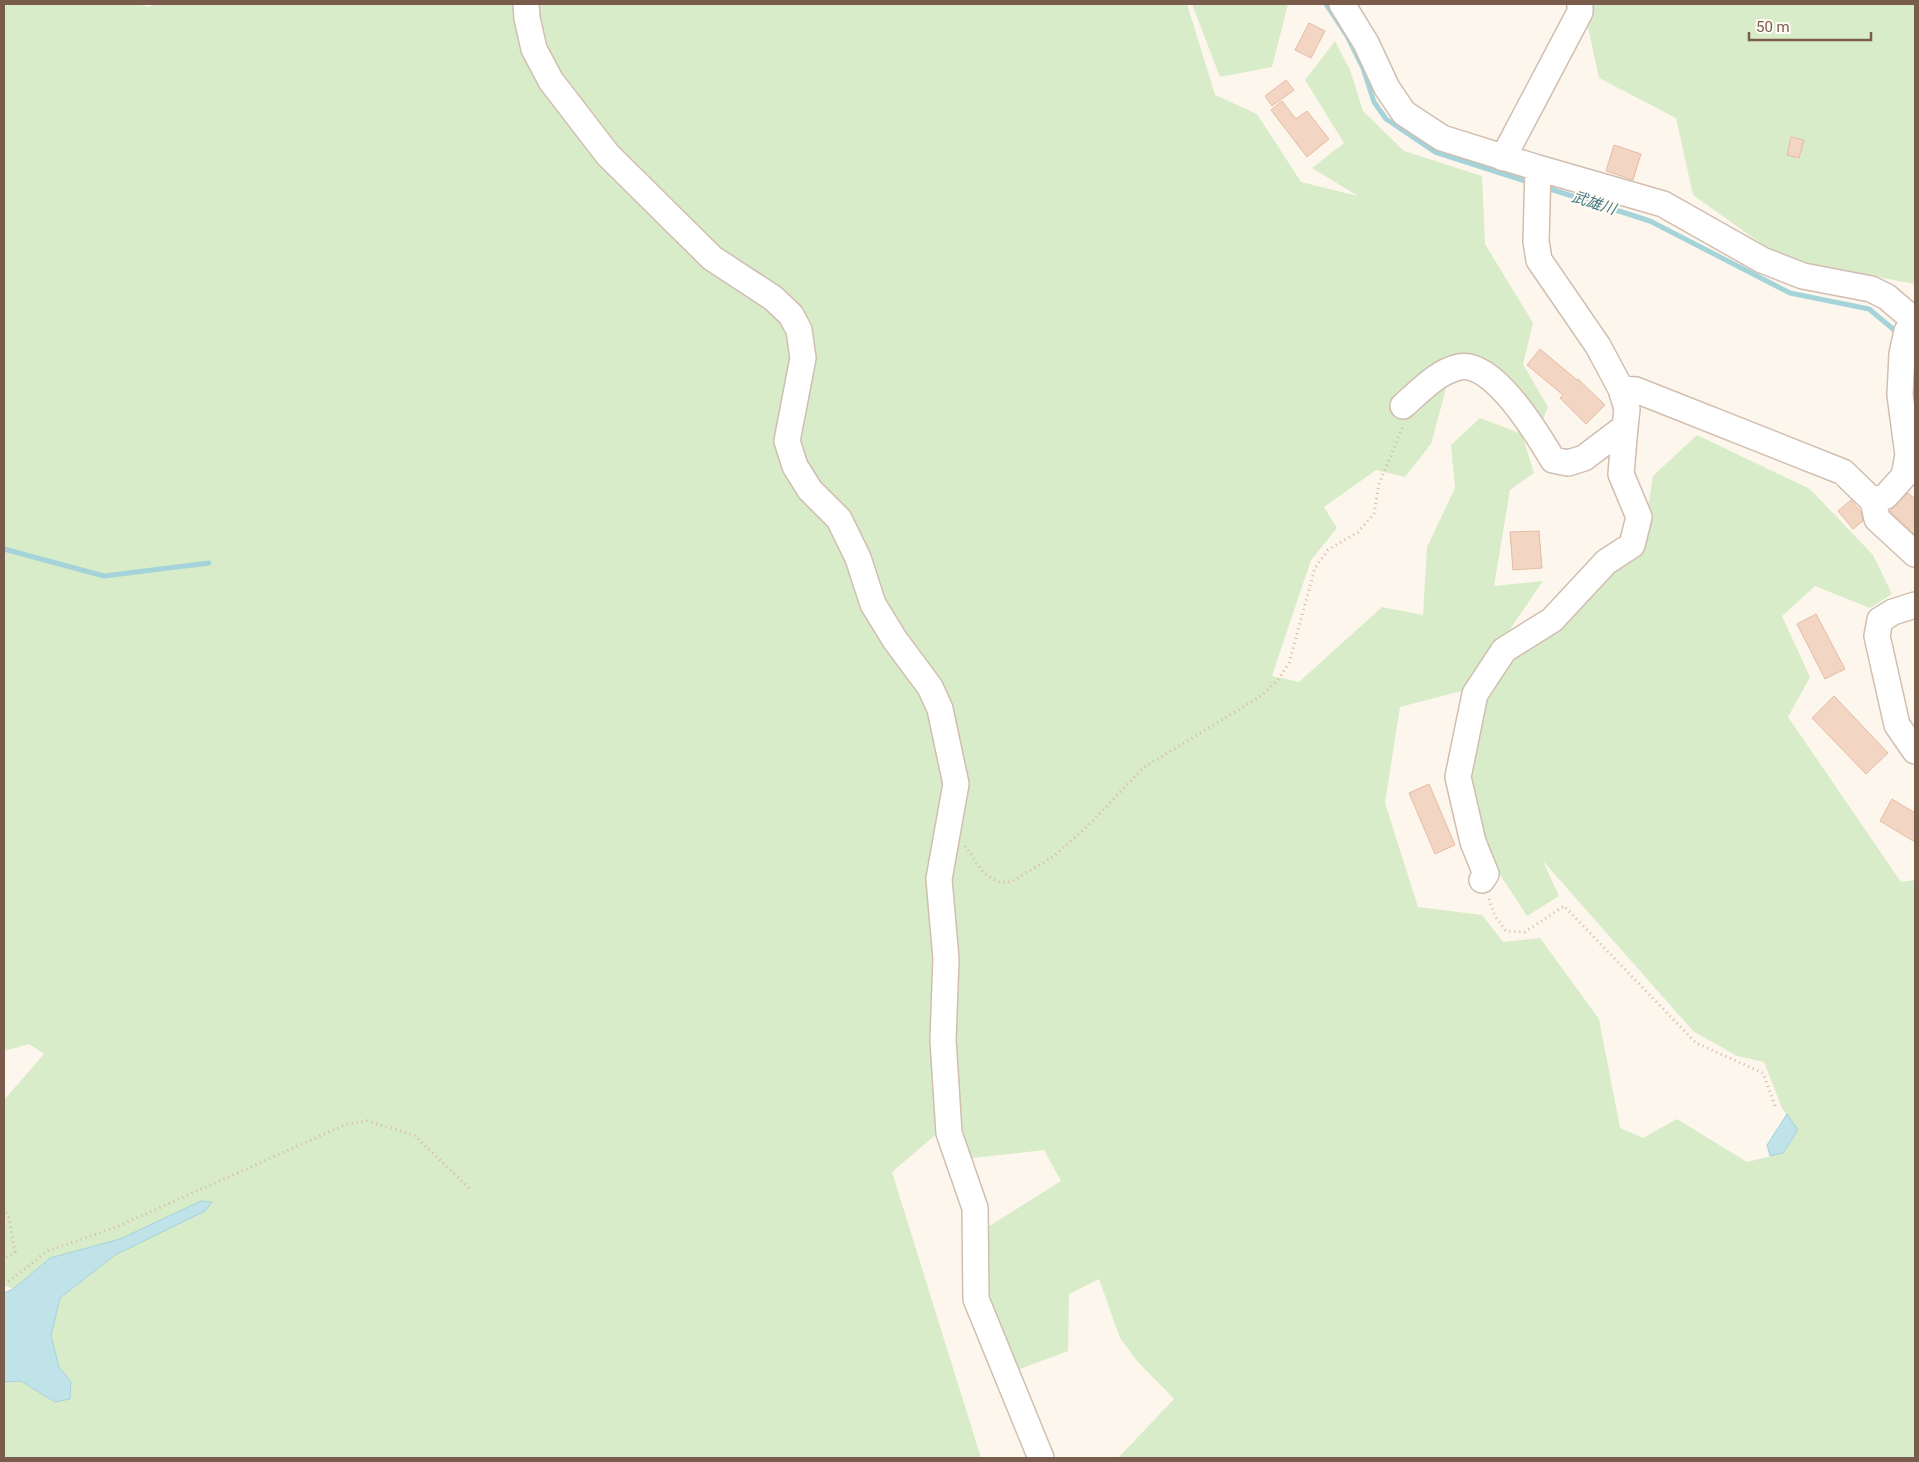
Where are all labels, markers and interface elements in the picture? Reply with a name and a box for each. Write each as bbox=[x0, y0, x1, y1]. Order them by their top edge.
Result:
scale bar bbox=[1749, 10, 1872, 42]
text: 50 m bbox=[1756, 18, 1790, 36]
water label: 武雄川 bbox=[1570, 187, 1620, 219]

